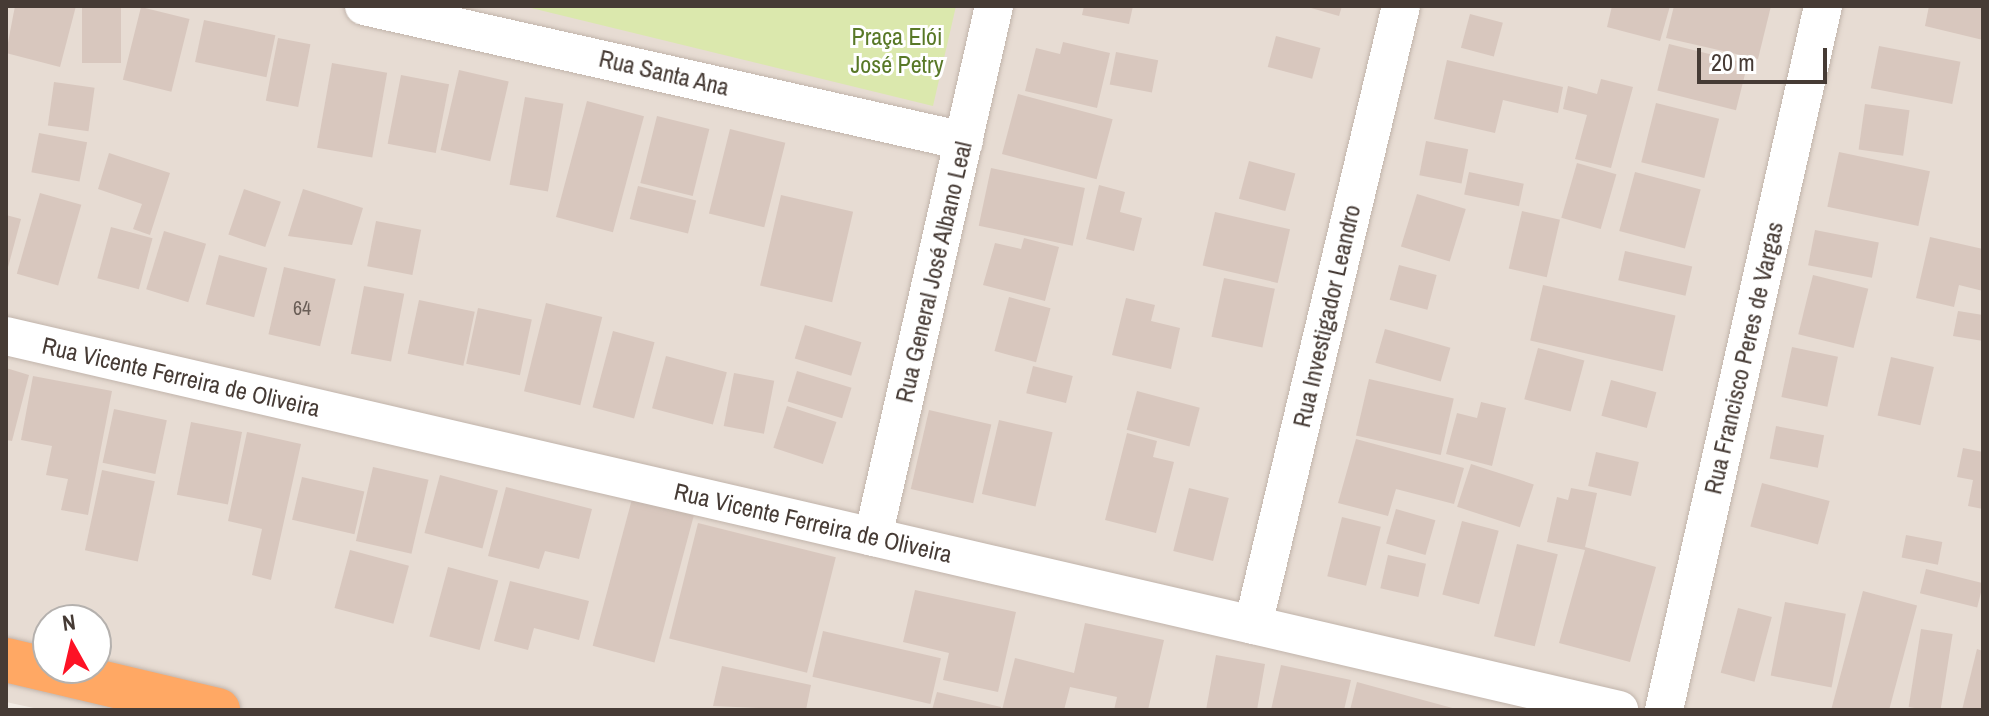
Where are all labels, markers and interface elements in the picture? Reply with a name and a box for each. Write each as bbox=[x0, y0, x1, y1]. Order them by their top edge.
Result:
park label: Praça Elói José Petry bbox=[851, 23, 943, 79]
scale bar bbox=[1701, 32, 1831, 82]
street label: Rua Santa Ana bbox=[596, 44, 732, 102]
text: 20 m bbox=[1711, 46, 1755, 78]
street label: Rua General José Albano Leal bbox=[890, 138, 978, 406]
street label: Rua Investigador Leandro bbox=[1287, 202, 1367, 430]
street label: Rua Francisco Peres de Vargas bbox=[1699, 219, 1789, 497]
house number: 64 bbox=[293, 295, 311, 319]
street label: Rua Vicente Ferreira de Oliveira bbox=[39, 331, 323, 423]
street label: Rua Vicente Ferreira de Oliveira bbox=[671, 477, 955, 569]
north arrow bbox=[32, 604, 112, 684]
text: N bbox=[60, 606, 77, 638]

